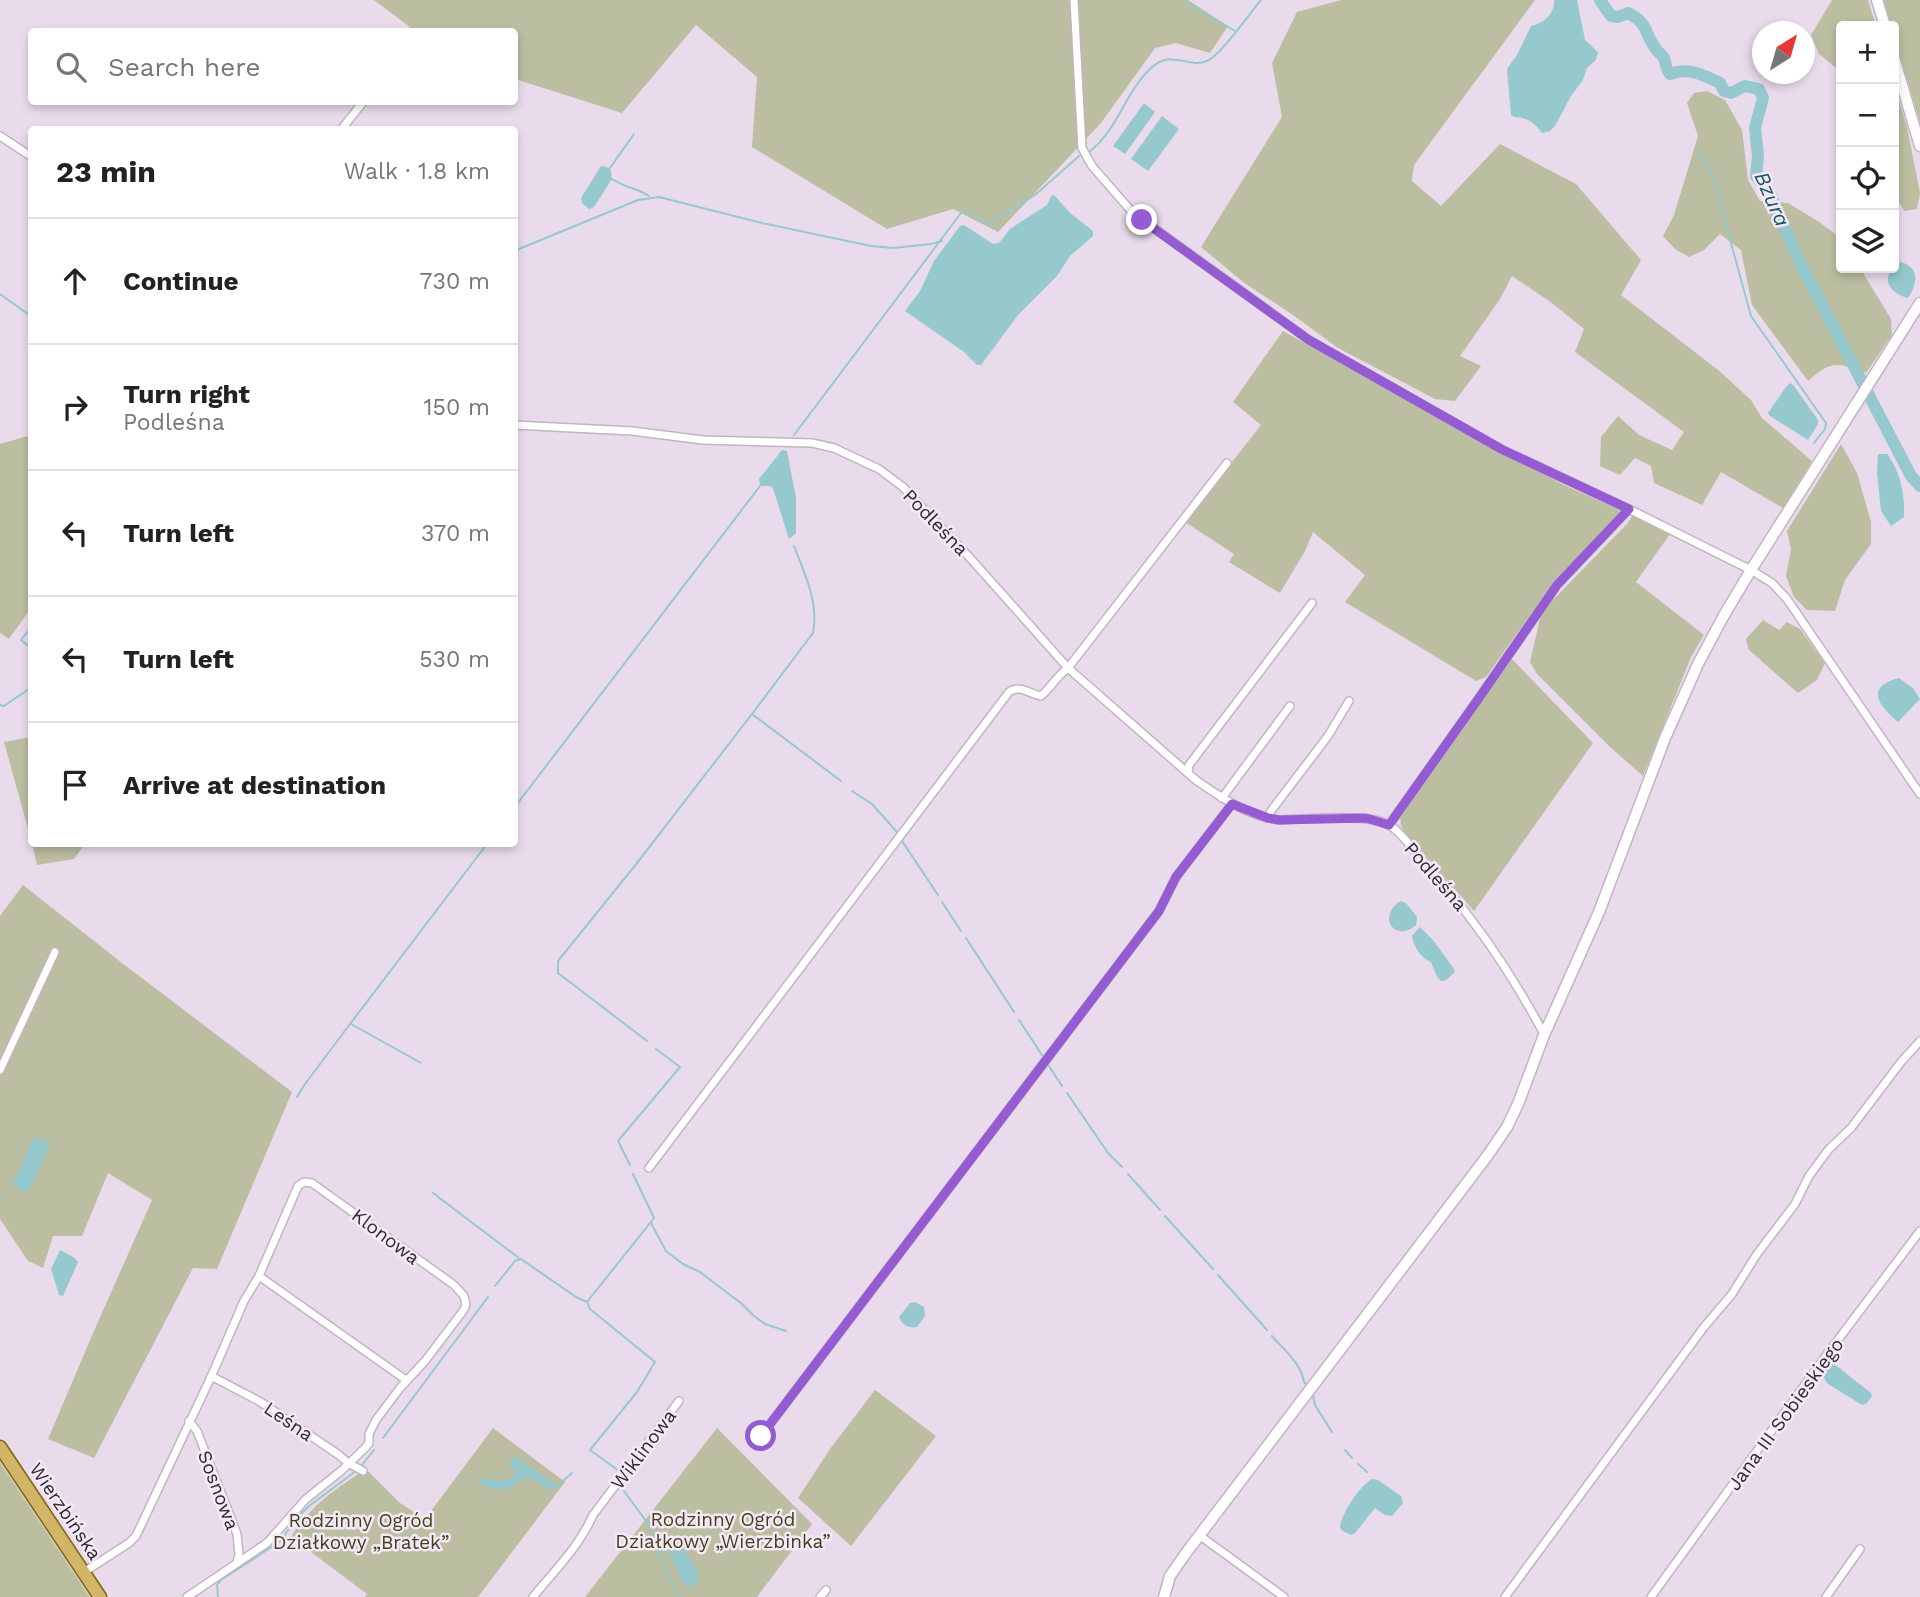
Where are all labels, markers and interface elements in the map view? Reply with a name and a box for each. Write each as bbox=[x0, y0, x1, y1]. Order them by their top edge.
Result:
north arrow bbox=[1752, 21, 1815, 84]
map controls bbox=[1836, 21, 1899, 273]
button: + bbox=[1836, 21, 1899, 84]
search box bbox=[28, 28, 518, 105]
icon: search bbox=[52, 48, 90, 86]
text: Search here bbox=[108, 52, 260, 82]
button: − bbox=[1836, 84, 1899, 147]
button: locate bbox=[1836, 147, 1899, 210]
text: 23 min bbox=[56, 154, 156, 189]
text: Walk · 1.8 km bbox=[344, 158, 490, 185]
water label: Bzura bbox=[1749, 167, 1796, 230]
route end bbox=[1126, 204, 1157, 235]
button: layers bbox=[1836, 210, 1899, 273]
icon: ahead bbox=[56, 262, 94, 300]
text: Continue bbox=[123, 266, 239, 296]
text: 730 m bbox=[420, 268, 490, 295]
text: Turn right bbox=[123, 379, 250, 409]
icon: right bbox=[56, 388, 94, 426]
text: 150 m bbox=[424, 394, 490, 421]
text: Podleśna bbox=[123, 409, 225, 436]
street label: Podleśna bbox=[898, 484, 973, 561]
icon: left bbox=[56, 514, 94, 552]
text: Turn left bbox=[123, 518, 234, 548]
text: 370 m bbox=[421, 520, 490, 547]
icon: left bbox=[56, 640, 94, 678]
text: Turn left bbox=[123, 644, 234, 674]
text: 530 m bbox=[419, 646, 490, 673]
icon: arrive bbox=[56, 766, 94, 804]
text: Arrive at destination bbox=[123, 770, 386, 800]
street label: Podleśna bbox=[1399, 837, 1472, 916]
street label: Klonowa bbox=[347, 1203, 424, 1269]
street label: Jana III Sobieskiego bbox=[1722, 1334, 1848, 1495]
street label: Leśna bbox=[260, 1397, 318, 1446]
street label: Wiklinowa bbox=[606, 1405, 681, 1494]
route start bbox=[745, 1420, 776, 1451]
street label: Sosnowa bbox=[193, 1447, 244, 1533]
street label: Wierzbińska bbox=[25, 1458, 107, 1564]
park label: Rodzinny Ogród Działkowy „Wierzbinka” bbox=[615, 1508, 831, 1553]
park label: Rodzinny Ogród Działkowy „Bratek” bbox=[273, 1509, 449, 1554]

